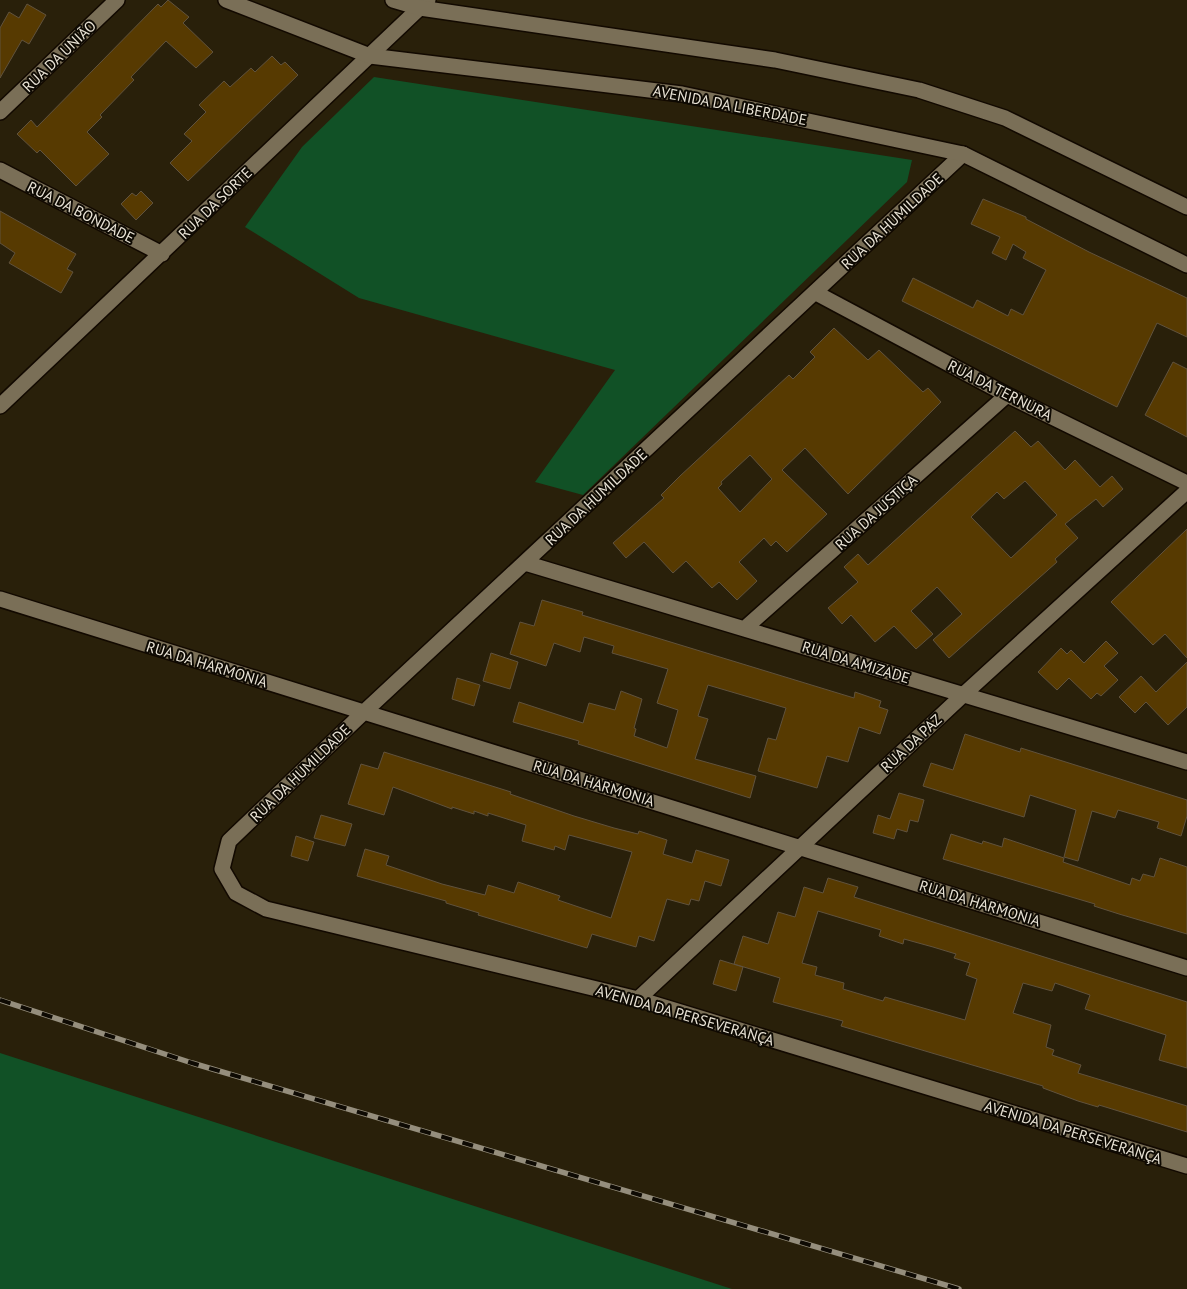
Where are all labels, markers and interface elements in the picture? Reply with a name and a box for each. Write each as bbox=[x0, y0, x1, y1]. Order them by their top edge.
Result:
street label: RUA DA UNIÃO bbox=[18, 16, 100, 96]
street label: AVENIDA DA LIBERDADE bbox=[652, 81, 808, 129]
street label: RUA DA SORTE bbox=[174, 163, 256, 243]
street label: RUA DA HUMILDADE bbox=[837, 169, 947, 273]
street label: RUA DA BONDADE bbox=[24, 177, 138, 247]
street label: RUA DA TERNURA bbox=[945, 356, 1056, 425]
street label: RUA DA HUMILDADE bbox=[541, 445, 651, 549]
street label: RUA DA JUSTIÇA bbox=[831, 470, 921, 554]
street label: RUA DA HARMONIA bbox=[144, 637, 270, 692]
street label: RUA DA AMIZADE bbox=[800, 637, 912, 687]
street label: RUA DA PAZ bbox=[876, 710, 946, 776]
street label: RUA DA HUMILDADE bbox=[246, 720, 354, 826]
street label: RUA DA HARMONIA bbox=[531, 756, 657, 811]
street label: RUA DA HARMONIA bbox=[917, 876, 1043, 931]
street label: AVENIDA DA PERSEVERANÇA bbox=[594, 980, 777, 1050]
street label: AVENIDA DA PERSEVERANÇA bbox=[982, 1096, 1164, 1168]

